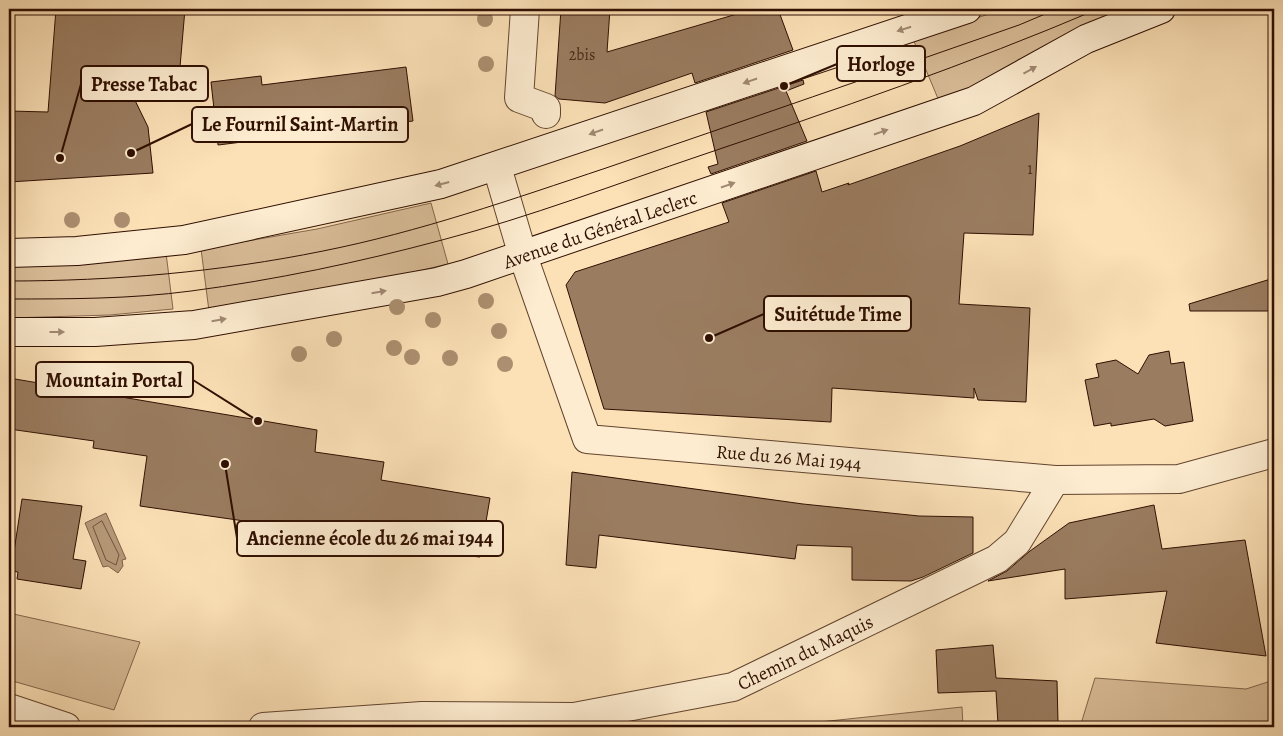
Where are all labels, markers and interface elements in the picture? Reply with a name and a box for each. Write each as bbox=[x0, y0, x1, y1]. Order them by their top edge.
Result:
one-way arrow bbox=[896, 26, 911, 34]
house number: 2bis bbox=[569, 44, 595, 66]
callout: Horloge bbox=[837, 46, 925, 81]
text: Horloge bbox=[847, 51, 915, 78]
one-way arrow bbox=[1024, 65, 1037, 74]
callout: Presse Tabac bbox=[81, 66, 208, 101]
text: Presse Tabac bbox=[91, 71, 197, 98]
one-way arrow bbox=[742, 78, 757, 85]
callout: Le Fournil Saint-Martin bbox=[192, 107, 408, 142]
text: Le Fournil Saint-Martin bbox=[202, 111, 398, 138]
one-way arrow bbox=[874, 128, 889, 136]
one-way arrow bbox=[588, 129, 603, 137]
house number: 1 bbox=[1027, 158, 1033, 180]
one-way arrow bbox=[434, 180, 449, 188]
one-way arrow bbox=[720, 181, 735, 188]
street label: Avenue du Général Leclerc bbox=[499, 185, 701, 276]
one-way arrow bbox=[372, 288, 388, 296]
callout: Suitétude Time bbox=[764, 296, 911, 331]
text: Suitétude Time bbox=[774, 301, 902, 328]
one-way arrow bbox=[212, 316, 228, 324]
one-way arrow bbox=[50, 328, 66, 336]
callout: Mountain Portal bbox=[36, 362, 193, 397]
text: Mountain Portal bbox=[46, 367, 183, 394]
street label: Rue du 26 Mai 1944 bbox=[715, 439, 863, 477]
callout: Ancienne école du 26 mai 1944 bbox=[237, 521, 503, 556]
text: Ancienne école du 26 mai 1944 bbox=[246, 525, 494, 552]
street label: Chemin du Maquis bbox=[733, 609, 878, 697]

